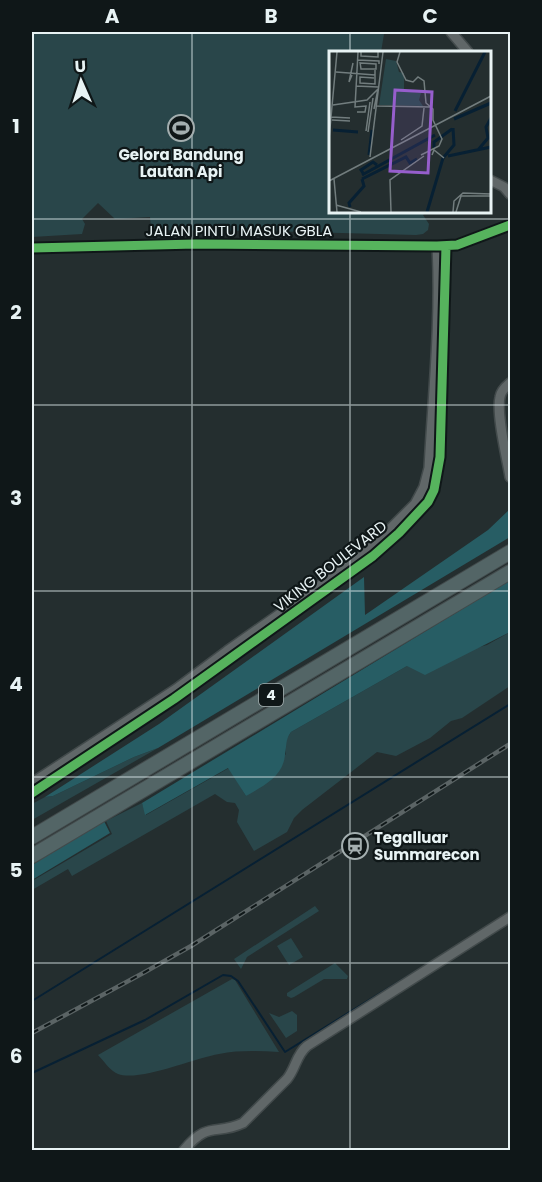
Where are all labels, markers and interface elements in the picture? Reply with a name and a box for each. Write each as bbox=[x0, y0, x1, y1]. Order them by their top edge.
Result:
text: A bbox=[105, 2, 120, 30]
text: B bbox=[264, 2, 278, 30]
text: C bbox=[422, 2, 438, 30]
north arrow bbox=[51, 51, 111, 111]
inset map bbox=[329, 51, 491, 213]
text: U bbox=[74, 55, 86, 78]
text: 1 bbox=[12, 112, 20, 140]
sports icon: Gelora Bandung Lautan Api bbox=[166, 113, 196, 143]
place label: Gelora Bandung Lautan Api bbox=[118, 144, 244, 182]
street label: JALAN PINTU MASUK GBLA bbox=[146, 220, 332, 241]
text: 2 bbox=[10, 298, 22, 326]
text: 3 bbox=[10, 484, 22, 512]
street label: VIKING BOULEVARD bbox=[269, 515, 391, 617]
text: 4 bbox=[9, 670, 23, 698]
road number: 4 bbox=[259, 684, 283, 706]
place label: Tegalluar Summarecon bbox=[374, 827, 480, 865]
station icon: Tegalluar Summarecon bbox=[340, 831, 370, 861]
text: 5 bbox=[10, 856, 23, 884]
text: 6 bbox=[10, 1042, 22, 1070]

